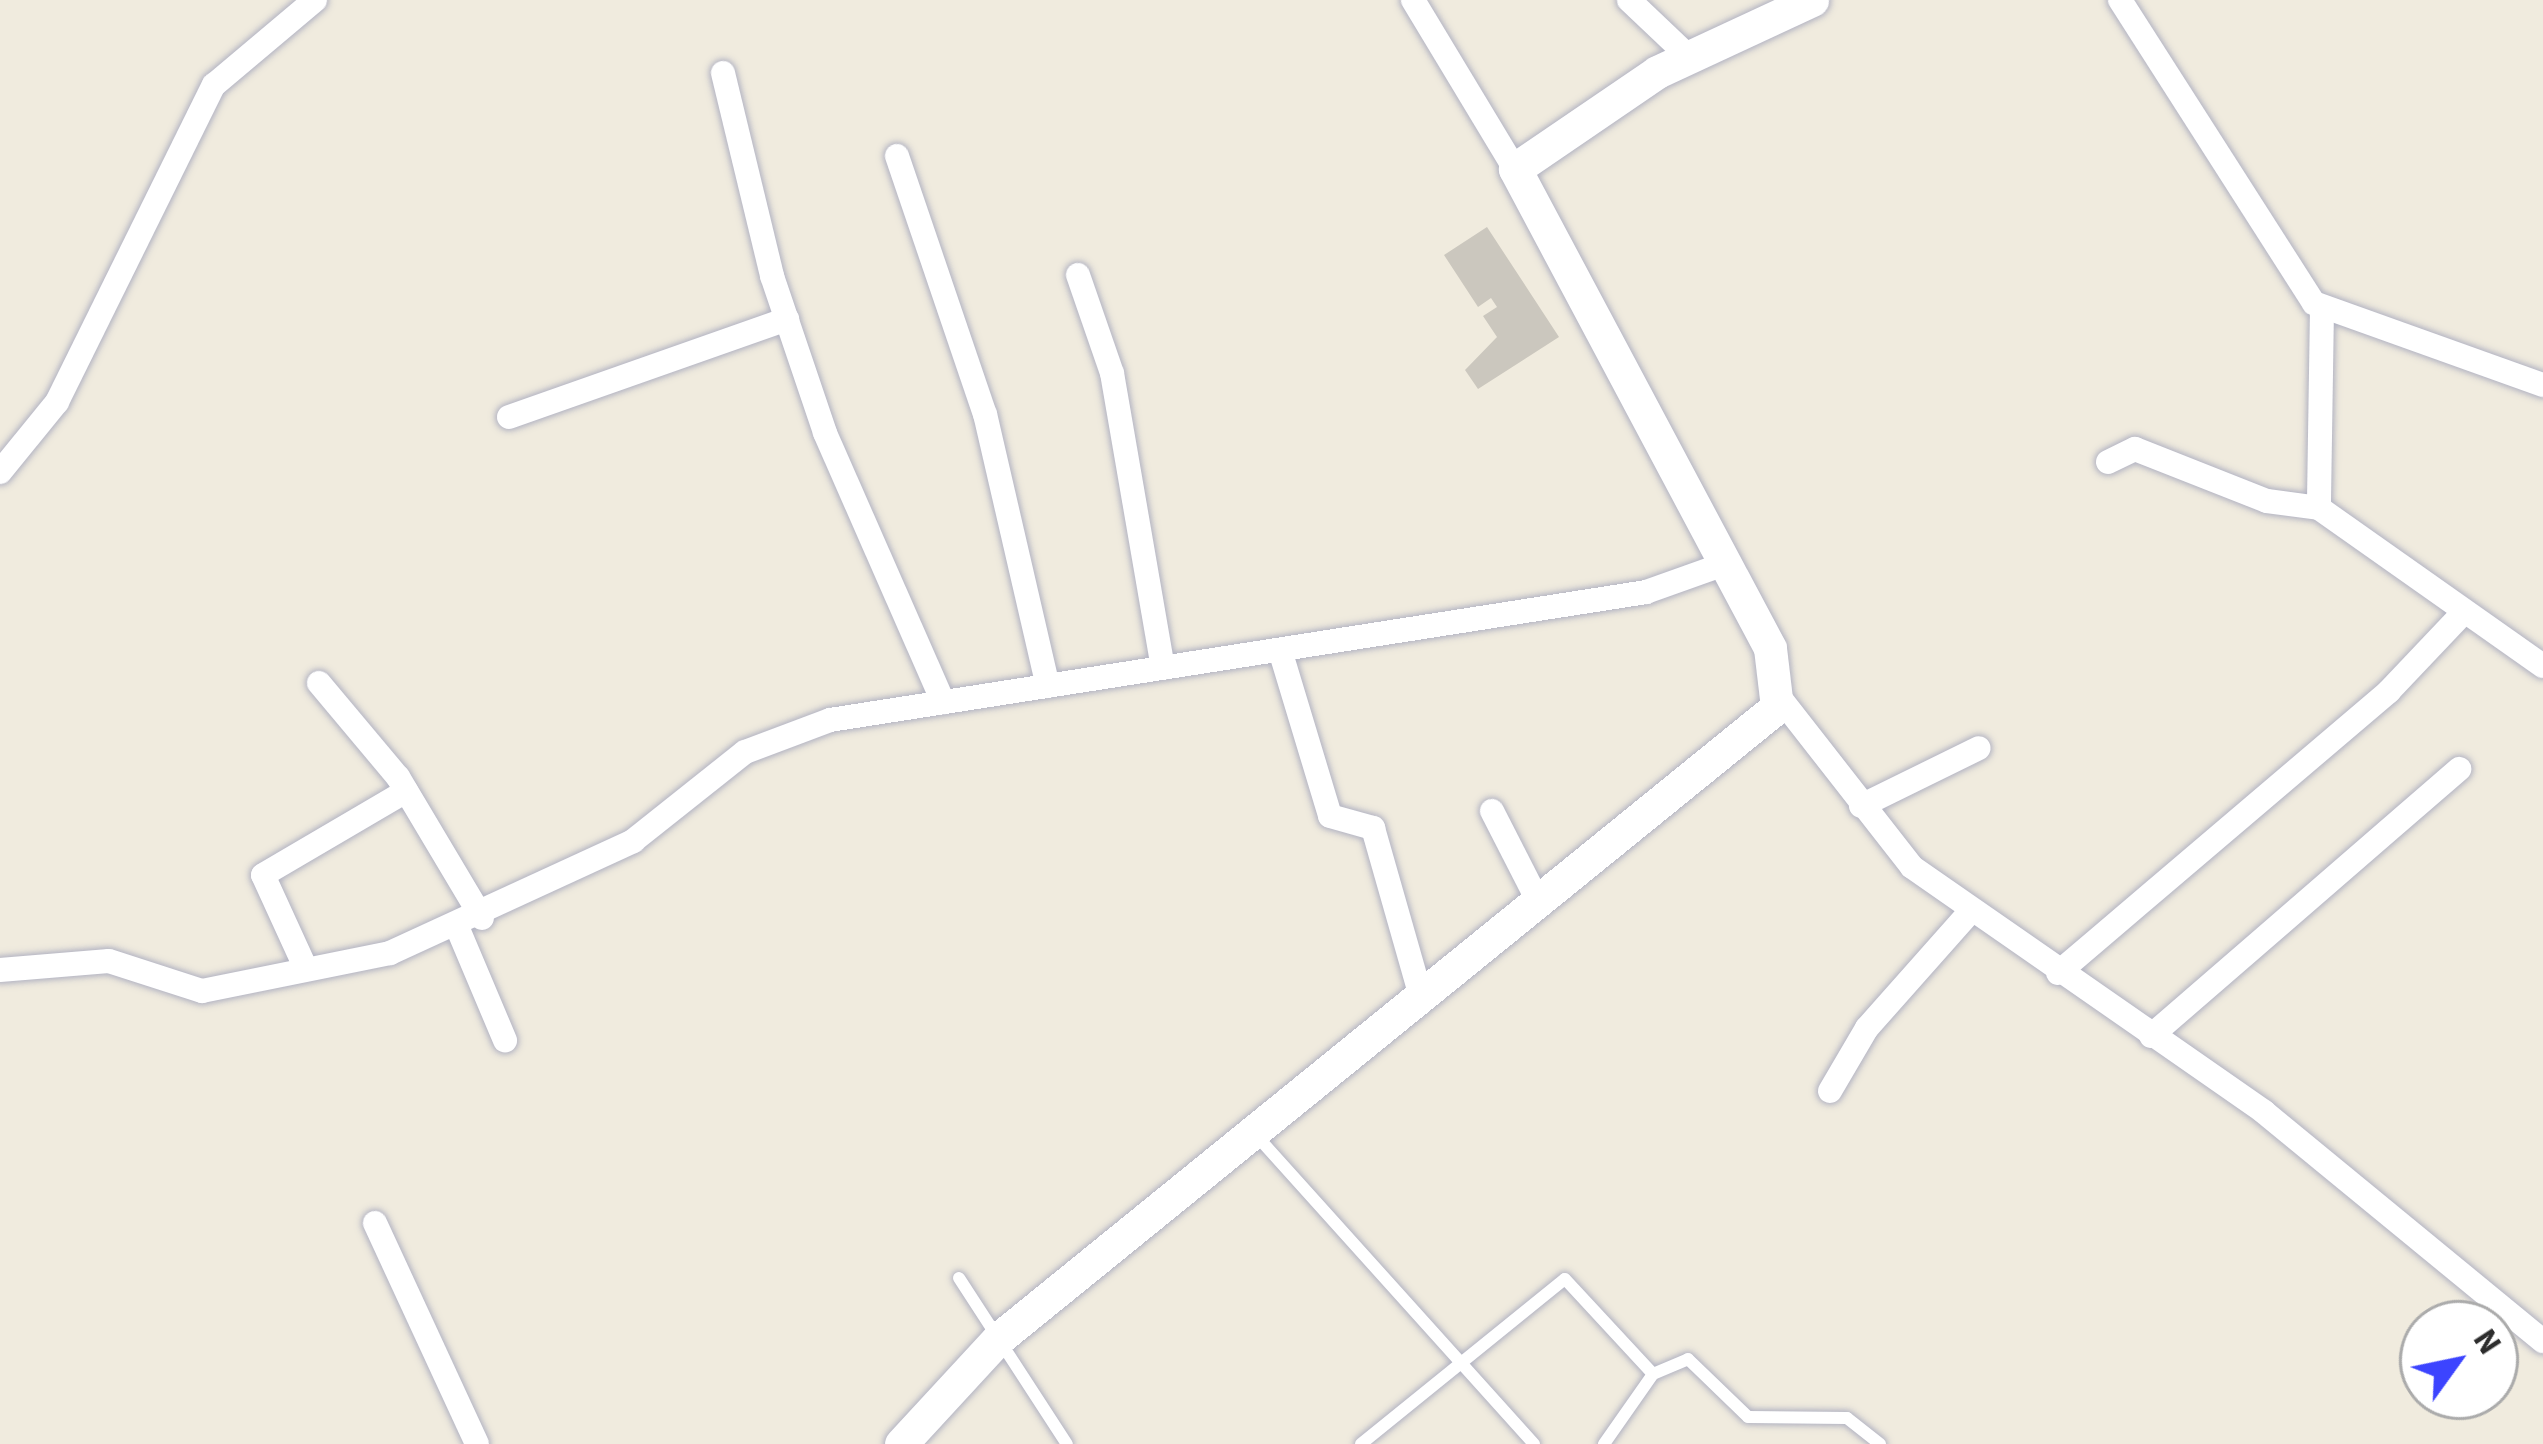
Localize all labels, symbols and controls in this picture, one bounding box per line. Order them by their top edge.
north arrow [2399,1300,2519,1420]
text: N [2461,1320,2513,1364]

